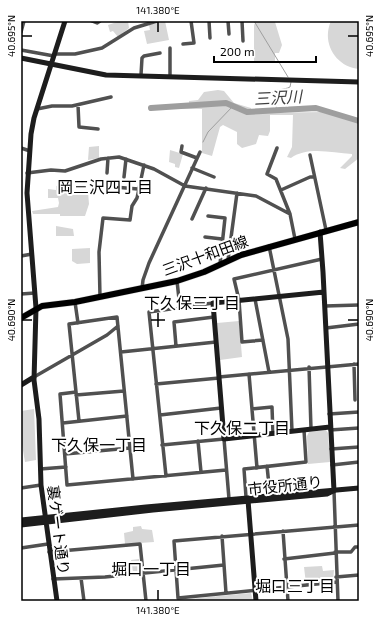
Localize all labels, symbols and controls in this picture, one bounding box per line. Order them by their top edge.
text: 141.380°E [136,4,180,16]
text: 40.695°N [5,15,17,57]
text: 40.695°N [363,15,375,57]
scale bar [214,38,316,64]
text: 200 m [220,44,254,58]
water label: 三沢川 [254,86,304,108]
district label: 岡三沢四丁目 [57,177,153,196]
street label: 三沢十和田線 [160,231,250,279]
district label: 下久保三丁目 [144,293,240,312]
text: 40.690°N [5,299,17,341]
text: 40.690°N [363,299,375,341]
district label: 下久保二丁目 [194,418,290,437]
district label: 下久保一丁目 [51,435,147,454]
street label: 市役所通り [247,472,323,498]
street label: 裏ゲート通り [45,484,73,576]
district label: 堀口一丁目 [111,559,191,578]
district label: 堀口三丁目 [255,576,335,595]
text: 141.380°E [136,604,180,616]

